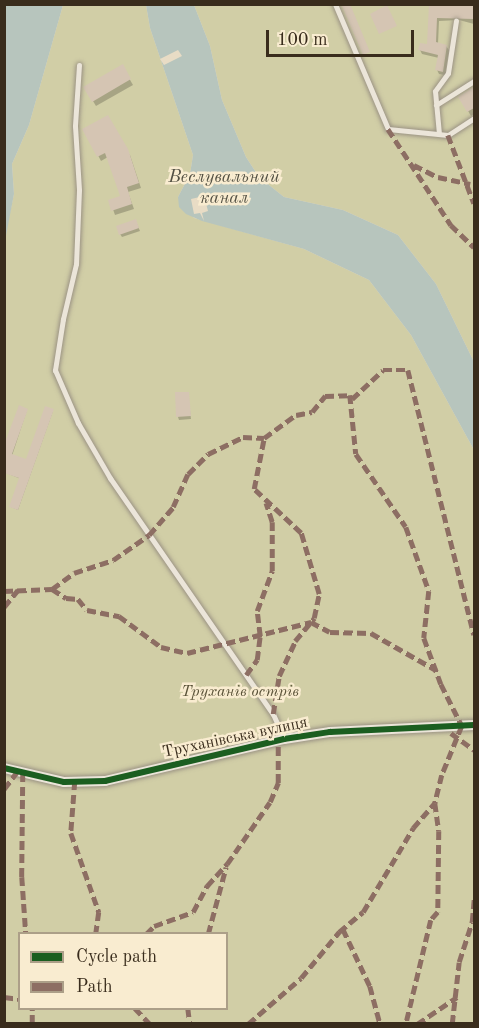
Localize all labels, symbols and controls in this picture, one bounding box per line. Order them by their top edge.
scale bar [269,18,418,56]
text: 100 m [277,31,328,49]
water label: Веслувальний канал [168,167,280,210]
park label: Труханів острів [181,682,299,702]
street label: Труханівська вулиця [161,713,309,763]
legend [18,932,228,1010]
text: Cycle path [76,948,157,966]
text: Path [76,978,112,996]

